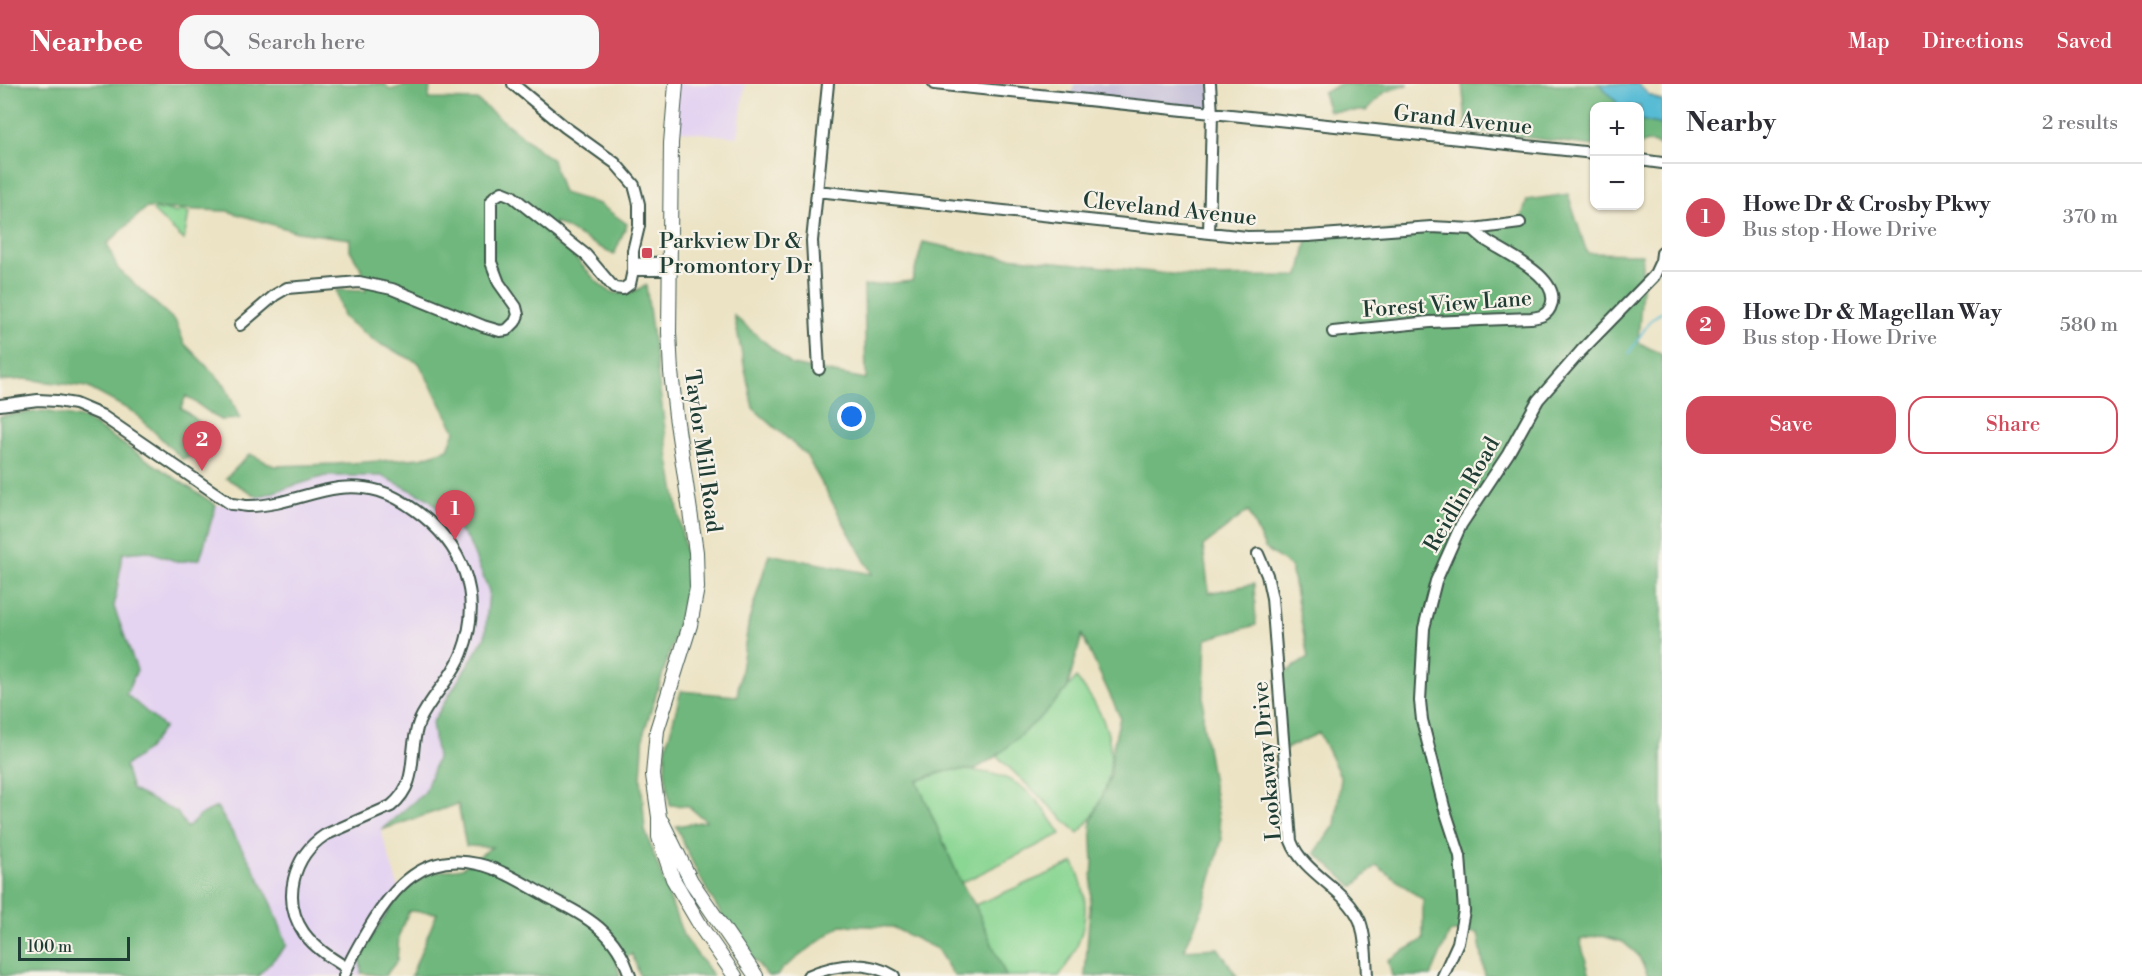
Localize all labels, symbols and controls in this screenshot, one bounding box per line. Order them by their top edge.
search box [179,15,599,69]
text: Nearbee [30,25,143,60]
icon: search [200,26,233,59]
text: Search here [248,29,365,56]
text: Map [1848,29,1890,55]
text: Directions [1923,29,2024,55]
text: Saved [2057,29,2112,55]
street label: Grand Avenue [1392,100,1534,141]
map controls [1590,102,1644,210]
button: + [1590,102,1644,156]
text: Nearby [1686,107,1776,139]
text: 2 results [2042,111,2118,136]
button: − [1590,156,1644,210]
street label: Cleveland Avenue [1082,187,1258,232]
text: Howe Dr & Crosby Pkwy [1743,191,1991,218]
text: 1 [1701,205,1710,230]
text: 370 m [2063,205,2118,230]
text: Bus stop · Howe Drive [1743,218,1937,243]
place label: Parkview Dr & Promontory Dr [659,228,812,280]
marker: Parkview Dr & Promontory Dr [640,246,654,260]
street label: Forest View Lane [1361,285,1533,324]
text: Howe Dr & Magellan Way [1743,299,2002,326]
text: 2 [1699,313,1712,338]
text: 580 m [2060,313,2118,338]
text: Bus stop · Howe Drive [1743,326,1937,351]
street label: Taylor Mill Road [678,368,727,535]
button: Save [1686,396,1896,454]
button: Share [1908,396,2118,454]
your location [837,402,866,431]
pin: 2 [182,422,222,471]
street label: Reidlin Road [1419,432,1506,557]
pin: 1 [436,490,474,540]
street label: Lookaway Drive [1247,680,1288,842]
scale bar [18,934,130,962]
text: 100 m [27,937,72,957]

